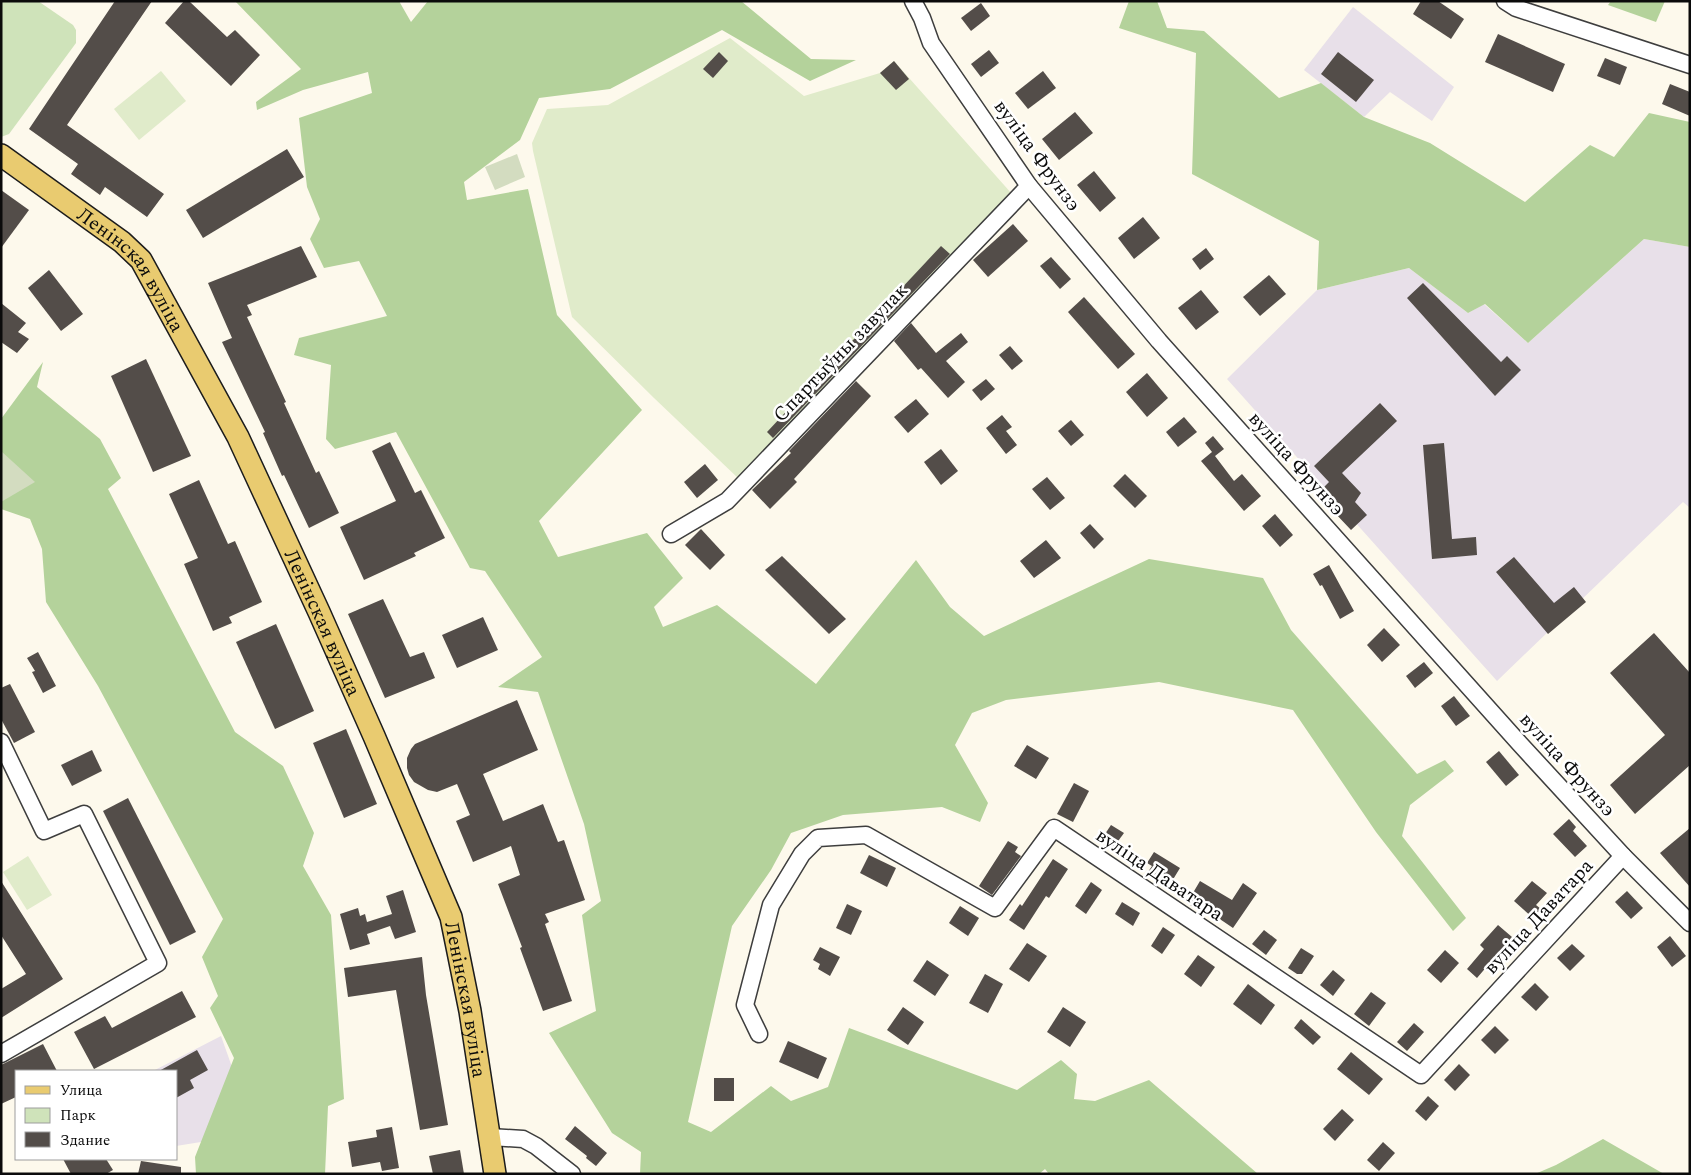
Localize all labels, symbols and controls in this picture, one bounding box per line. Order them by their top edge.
street label: вуліца Фрунзэ [986,93,1088,218]
street label: Ленінская вуліца [70,200,192,338]
street label: Спартыўны завулак [766,276,915,429]
street label: вуліца Фрунзэ [1241,405,1352,523]
street label: Ленінская вуліца [276,544,368,701]
street label: вуліца Фрунзэ [1512,706,1623,824]
street label: вуліца Даватара [1089,821,1230,929]
street label: вуліца Даватара [1477,852,1601,981]
street label: Ленінская вуліца [436,919,494,1080]
legend [15,1070,178,1160]
text: Улица [60,1079,103,1102]
text: Парк [60,1104,96,1127]
text: Здание [60,1129,110,1152]

